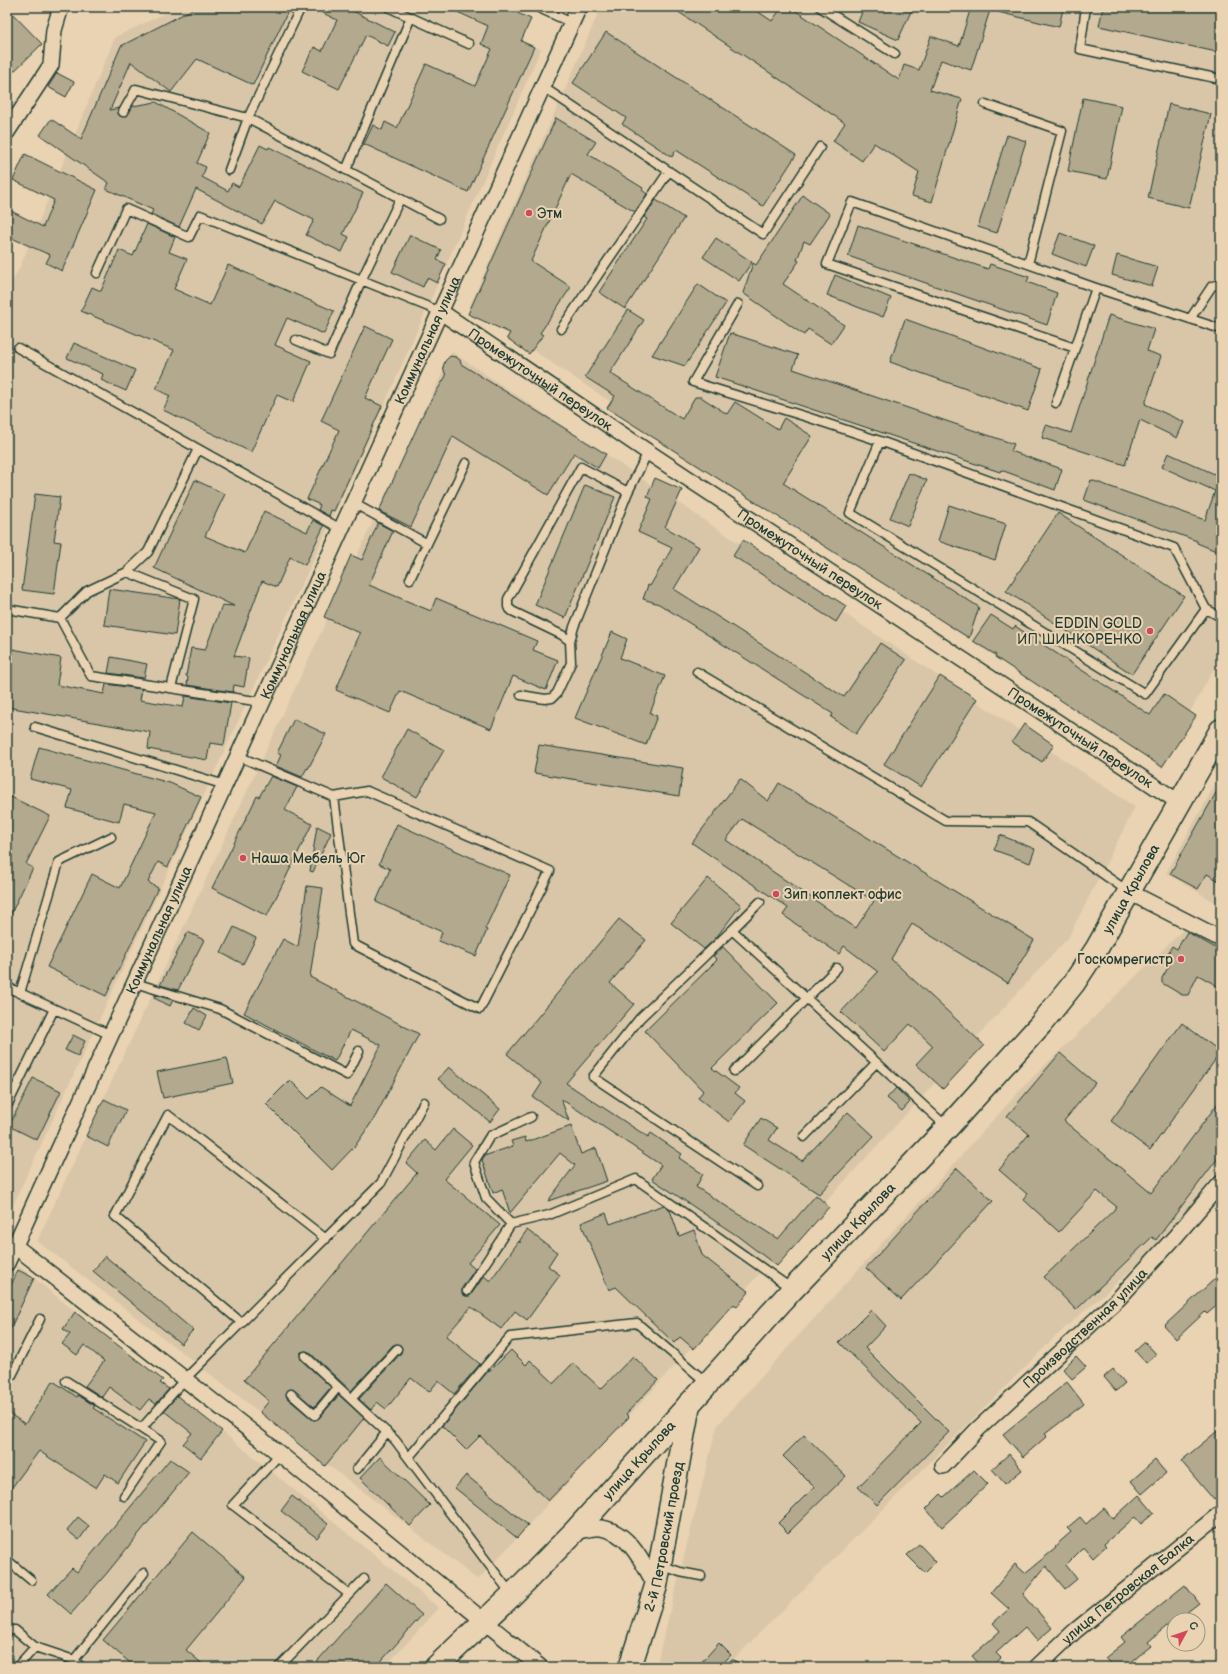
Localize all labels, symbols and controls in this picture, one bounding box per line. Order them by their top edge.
place label: Этм [537,205,562,222]
marker: Этм [524,208,534,218]
street label: Коммунальная улица [391,273,465,407]
street label: Промежуточный переулок [465,325,616,435]
street label: Промежуточный переулок [734,505,886,614]
street label: Коммунальная улица [257,568,330,702]
place label: EDDIN GOLD ИП ШИНКОРЕНКО [1017,615,1142,648]
marker: EDDIN GOLD ИП ШИНКОРЕНКО [1145,626,1155,636]
street label: Промежуточный переулок [1004,684,1156,792]
street label: улица Крылова [1099,840,1164,937]
place label: Наша Мебель Юг [251,850,366,867]
marker: Наша Мебель Юг [238,853,248,863]
street label: Коммунальная улица [123,863,196,997]
place label: Зип коплект офис [784,886,902,903]
marker: Зип коплект офис [771,889,781,899]
place label: Госкомрегистр [1077,951,1173,968]
marker: Госкомрегистр [1176,954,1186,964]
street label: улица Крылова [817,1179,900,1264]
street label: Производственная улица [1019,1264,1152,1392]
street label: улица Крылова [599,1417,680,1503]
street label: 2-й Петровский проезд [640,1460,687,1614]
street label: улица Петровская Балка [1059,1530,1198,1648]
north arrow [1166,1612,1206,1652]
text: С [1186,1619,1201,1633]

